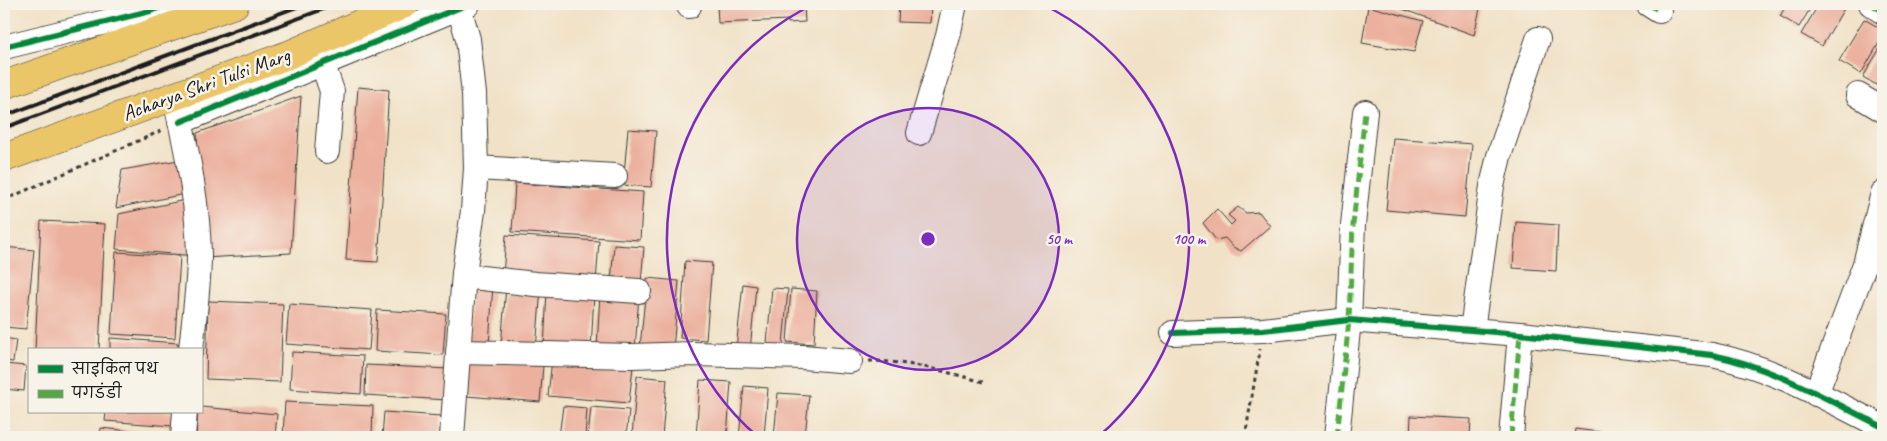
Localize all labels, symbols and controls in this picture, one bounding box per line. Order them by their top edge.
street label: Acharya Shri Tulsi Marg [119,41,295,126]
centre of rings [919,230,937,248]
text: 50 m [1046,230,1073,249]
text: 100 m [1173,230,1207,249]
legend [28,348,202,414]
text: साइकिल पथ [71,357,159,379]
text: पगडंडी [71,381,122,403]

